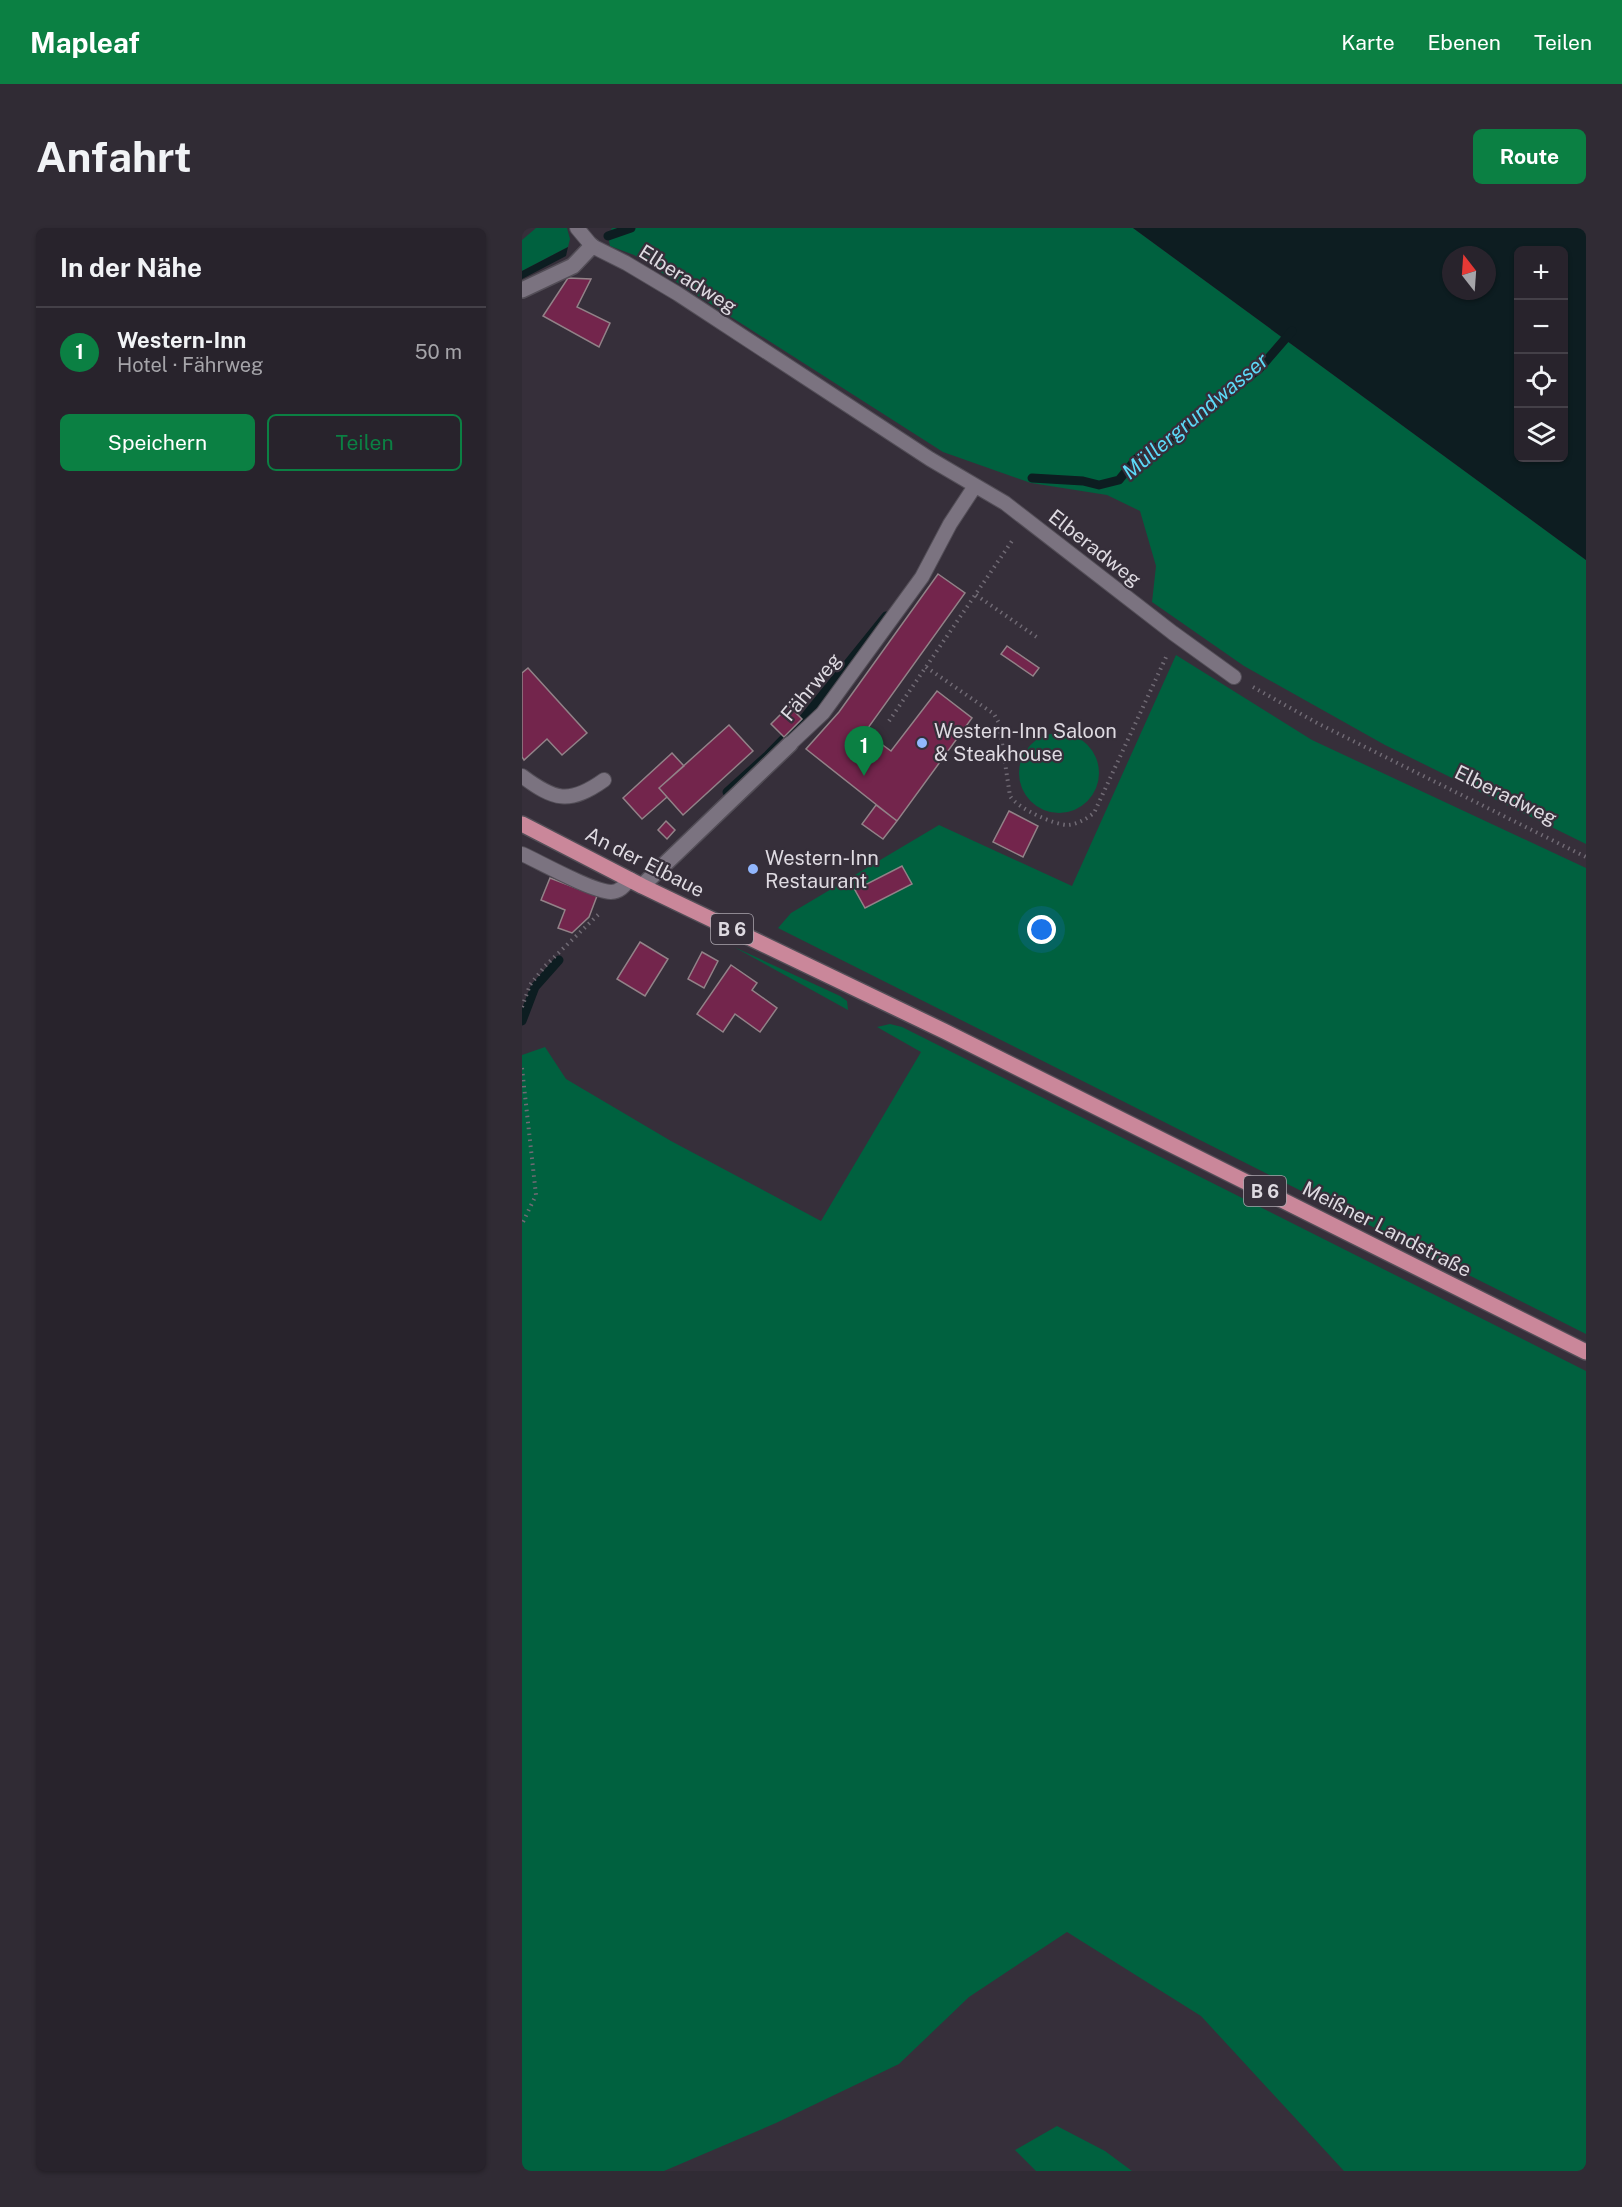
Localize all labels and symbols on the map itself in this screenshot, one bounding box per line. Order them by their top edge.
street label: Elberadweg [635,239,741,319]
north arrow [1442,246,1496,300]
water label: Müllergrundwasser [1117,347,1274,484]
street label: Elberadweg [1044,504,1146,592]
street label: Fährweg [776,648,846,726]
place label: Western-Inn Saloon & Steakhouse [934,719,1117,766]
pin: 1 [844,726,884,776]
marker: Western-Inn Saloon & Steakhouse [915,736,929,750]
street label: Elberadweg [1451,760,1561,830]
street label: An der Elbaue [582,822,708,902]
place label: Western-Inn Restaurant [765,846,879,893]
marker: Western-Inn Restaurant [746,862,760,876]
road number: B 6 [711,914,753,944]
your location [1027,915,1056,944]
road number: B 6 [1244,1176,1286,1206]
street label: Meißner Landstraße [1299,1176,1475,1282]

